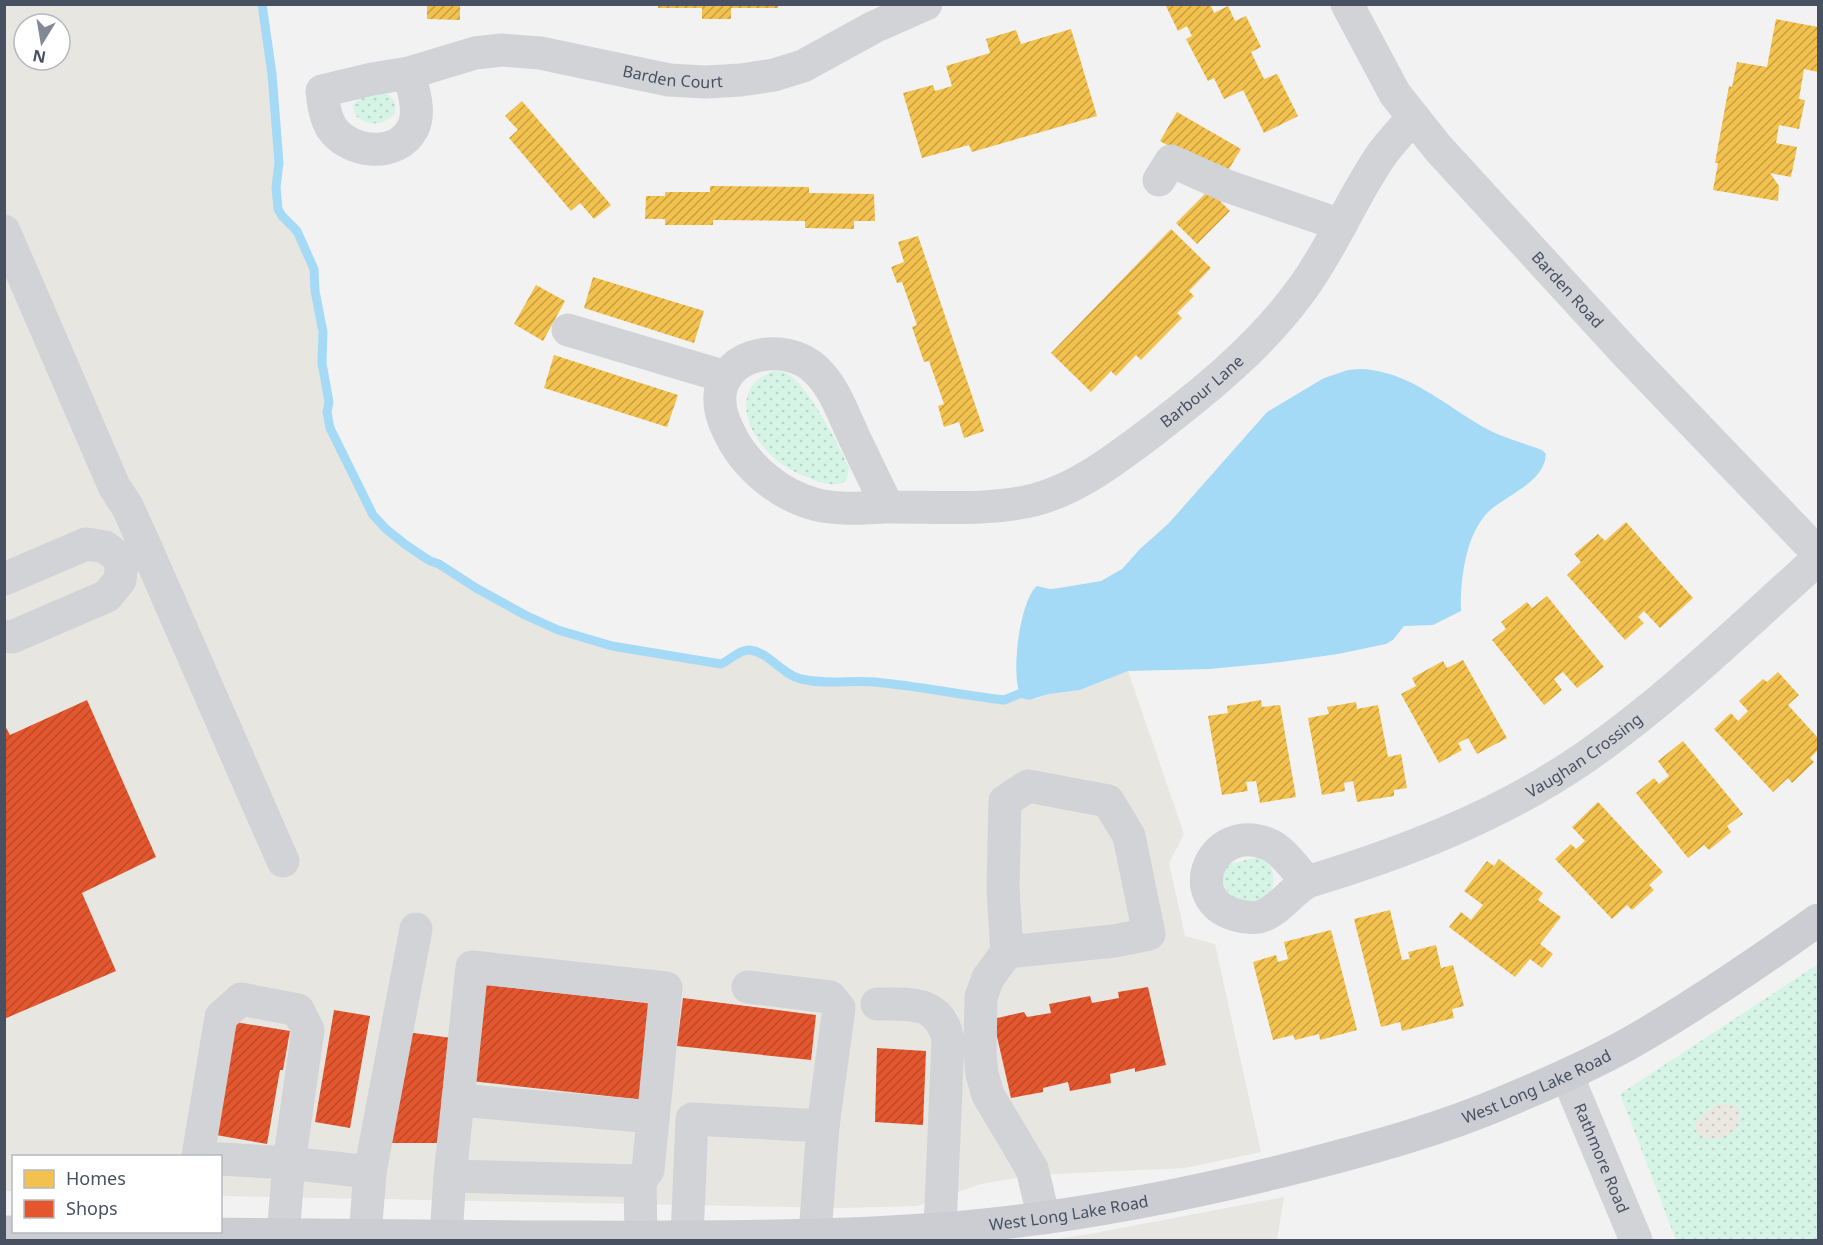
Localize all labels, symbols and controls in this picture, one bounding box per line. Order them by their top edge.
north arrow [12,12,72,72]
text: N [31,45,48,69]
street label: Barden Court [621,60,724,93]
street label: Barden Road [1527,246,1609,333]
street label: Barbour Lane [1155,350,1248,433]
street label: Vaughan Crossing [1522,708,1647,803]
street label: West Long Lake Road [1459,1044,1615,1129]
street label: Rathmore Road [1569,1100,1634,1216]
legend [12,1155,222,1233]
text: Homes [66,1166,126,1190]
street label: West Long Lake Road [988,1190,1150,1235]
text: Shops [66,1196,118,1220]

